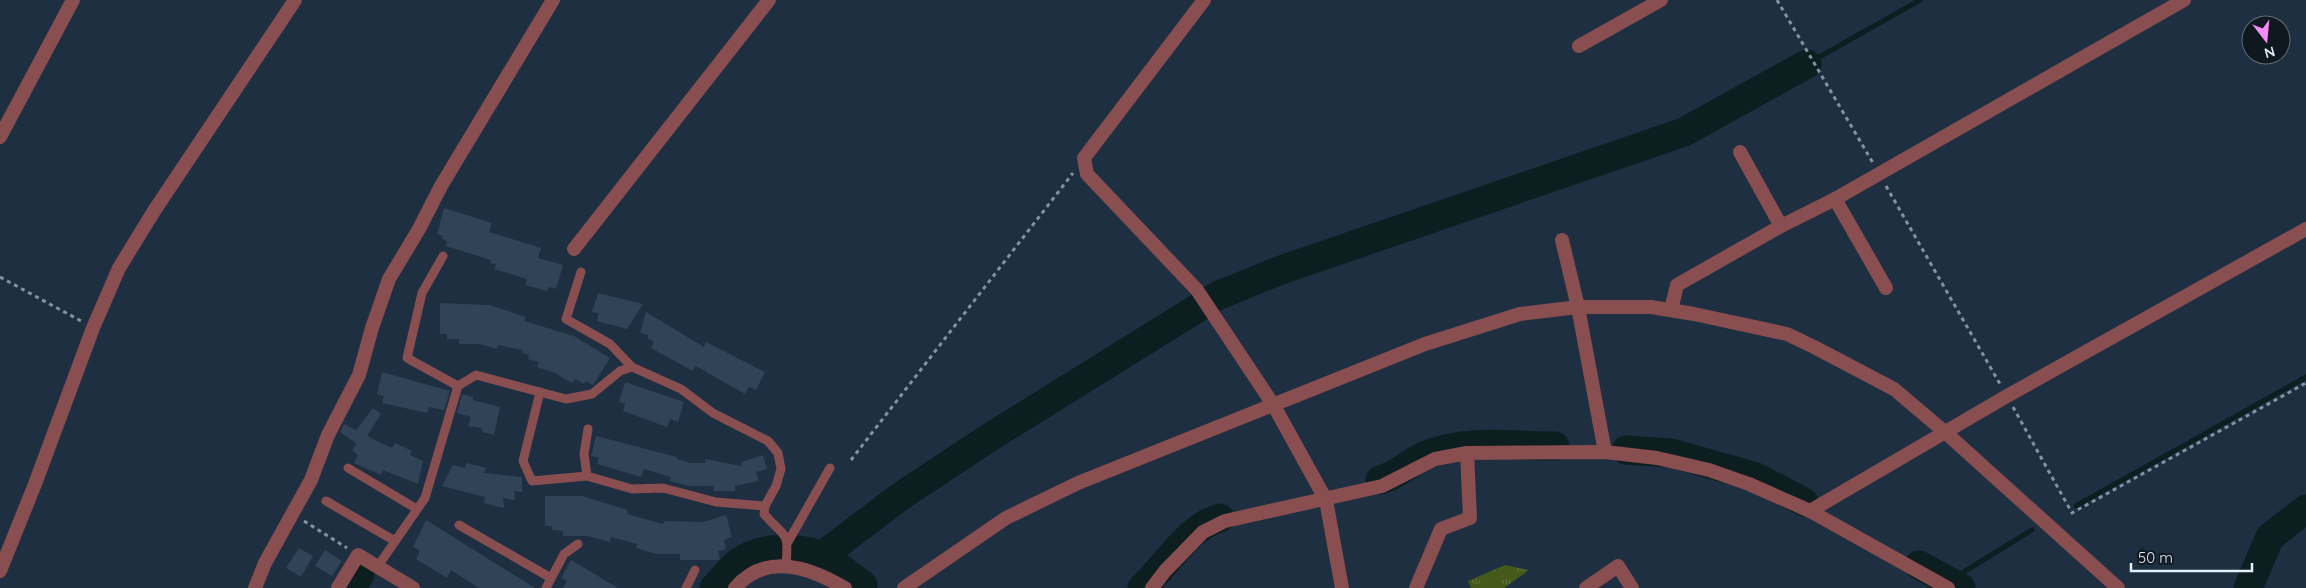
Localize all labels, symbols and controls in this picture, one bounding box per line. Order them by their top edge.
north arrow [2241,15,2291,65]
text: N [2262,42,2277,63]
scale bar [2131,540,2252,572]
text: 50 m [2138,548,2173,567]

